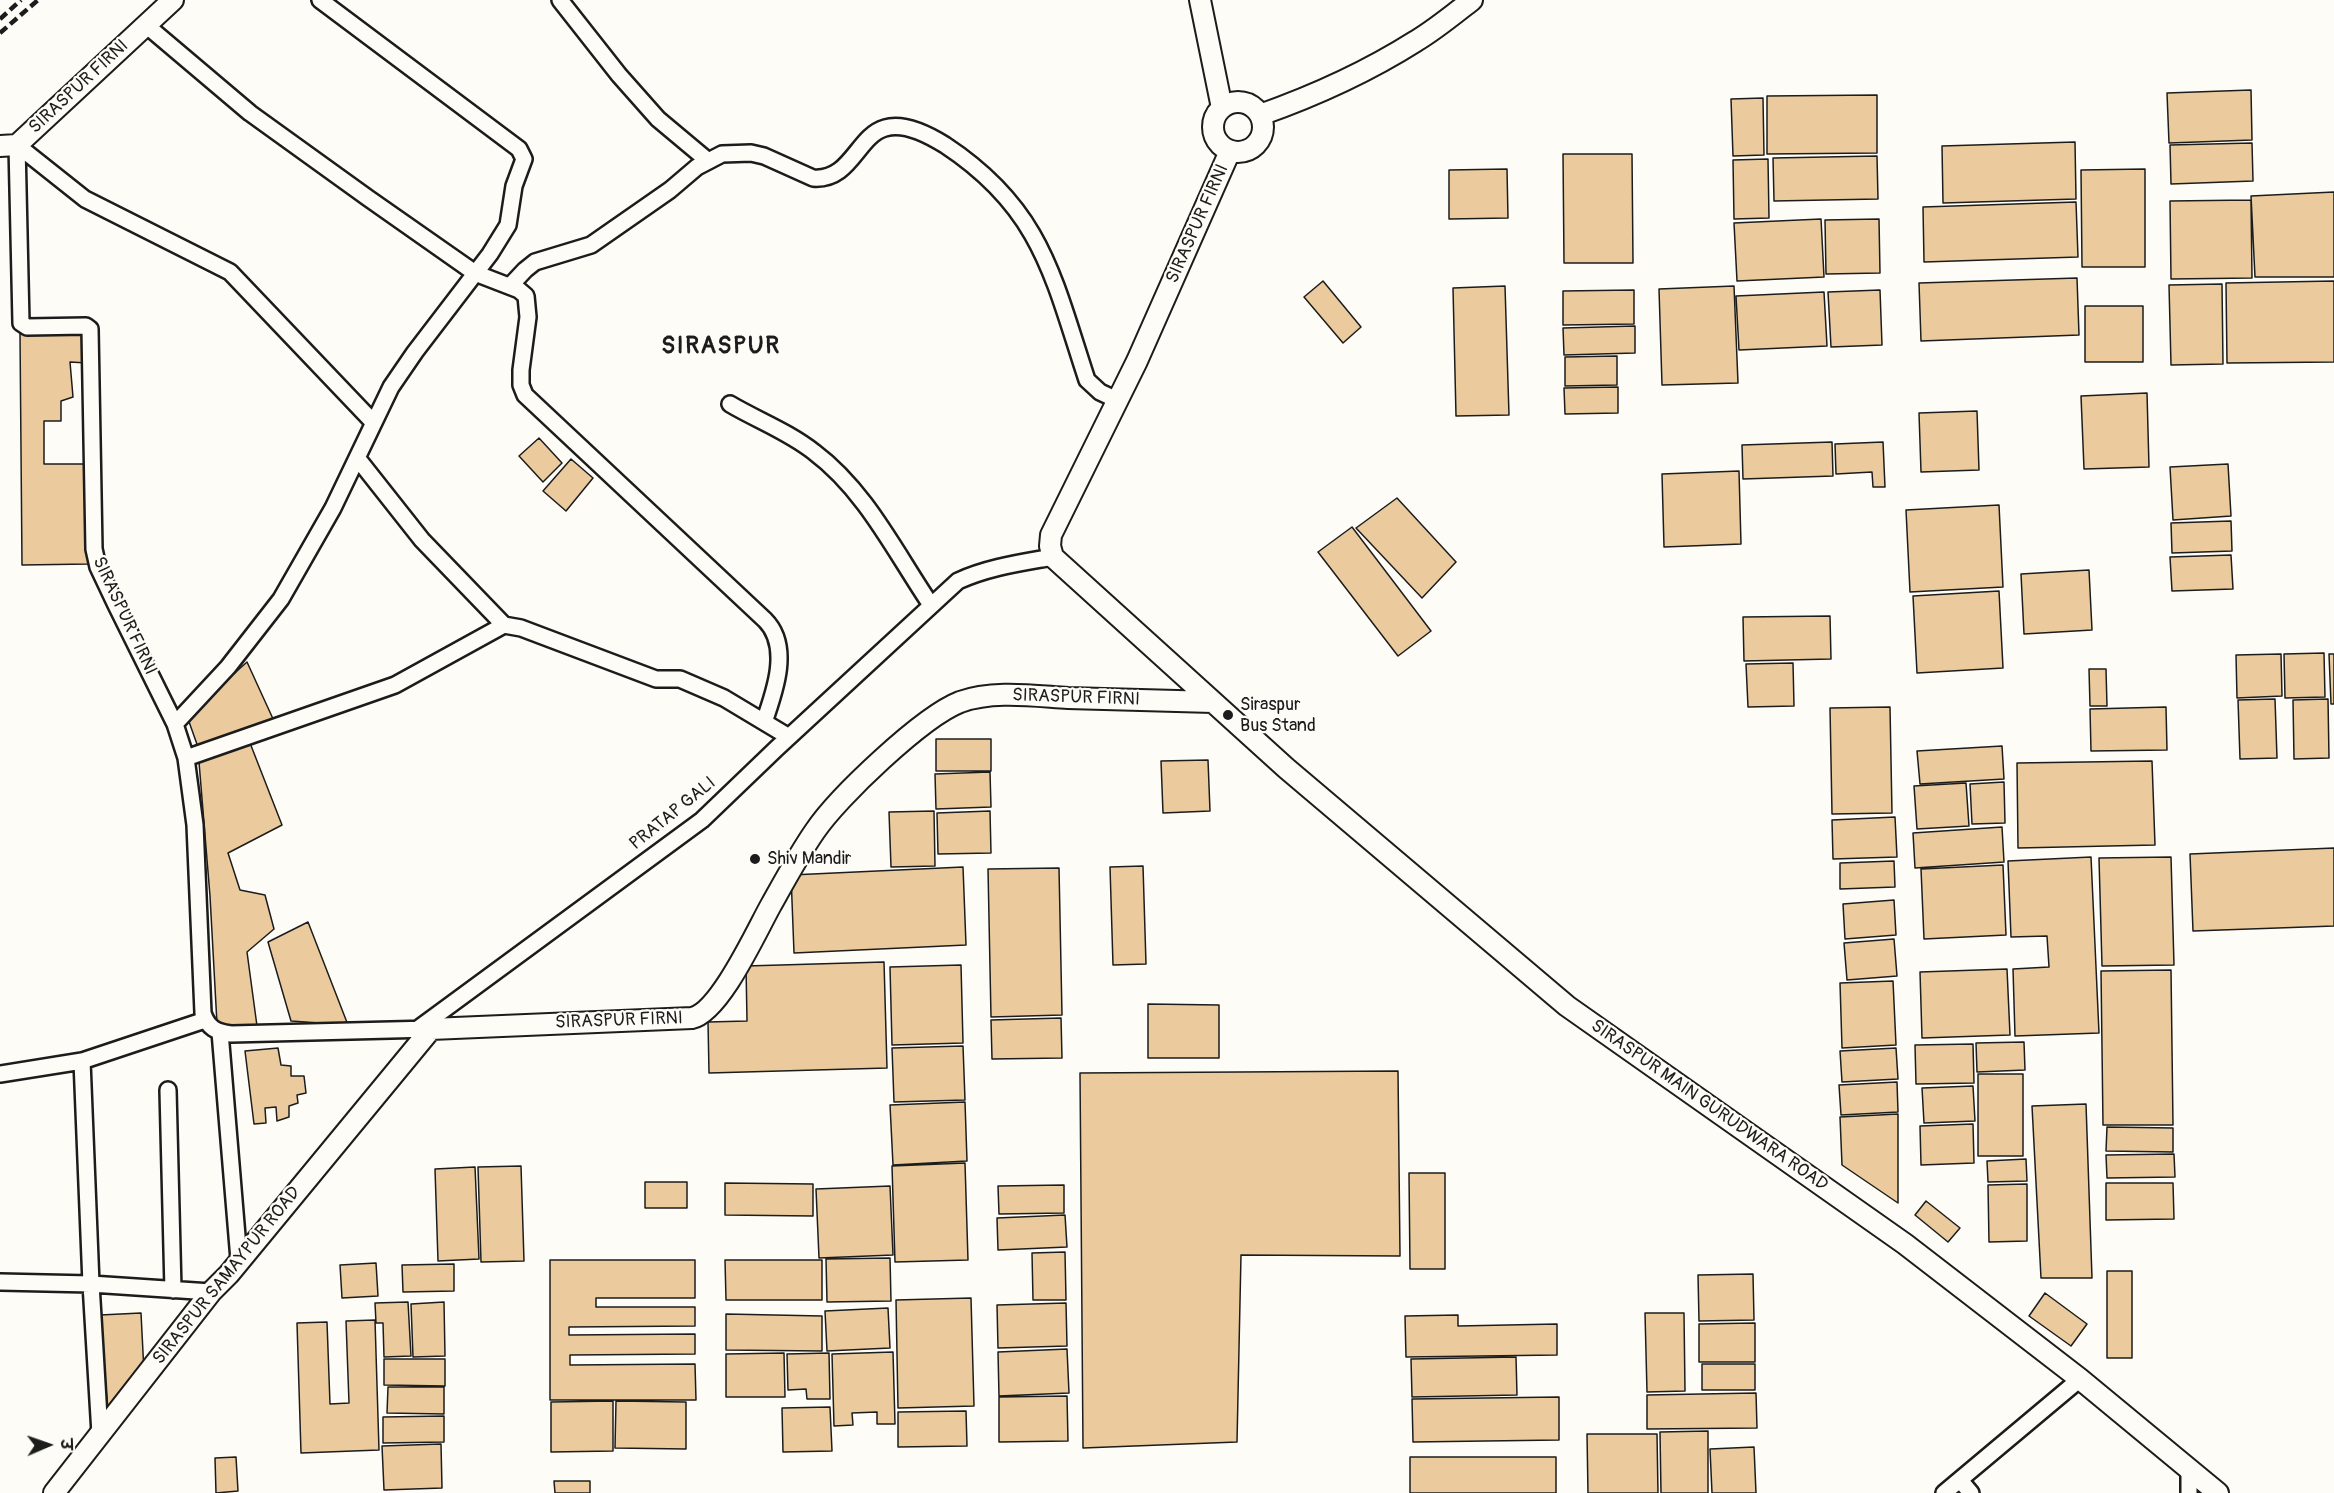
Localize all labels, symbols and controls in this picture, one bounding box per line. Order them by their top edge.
street label: SIRASPUR FIRNI [25,35,133,139]
street label: SIRASPUR FIRNI [1162,161,1234,287]
district label: SIRASPUR [661,333,781,361]
street label: SIRASPUR FIRNI [87,553,161,679]
street label: SIRASPUR FIRNI [1012,685,1140,711]
place label: Siraspur Bus Stand [1240,694,1316,736]
marker: Siraspur Bus Stand [1221,708,1235,722]
street label: PRATAP GALI [626,773,720,855]
place label: Shiv Mandir [767,848,851,870]
marker: Shiv Mandir [748,852,762,866]
street label: SIRASPUR FIRNI [555,1008,683,1034]
street label: SIRASPUR MAIN GURUDWARA ROAD [1586,1016,1832,1196]
street label: SIRASPUR SAMAYPUR ROAD [149,1183,305,1369]
north arrow [18,1415,78,1475]
text: उ [56,1439,76,1450]

